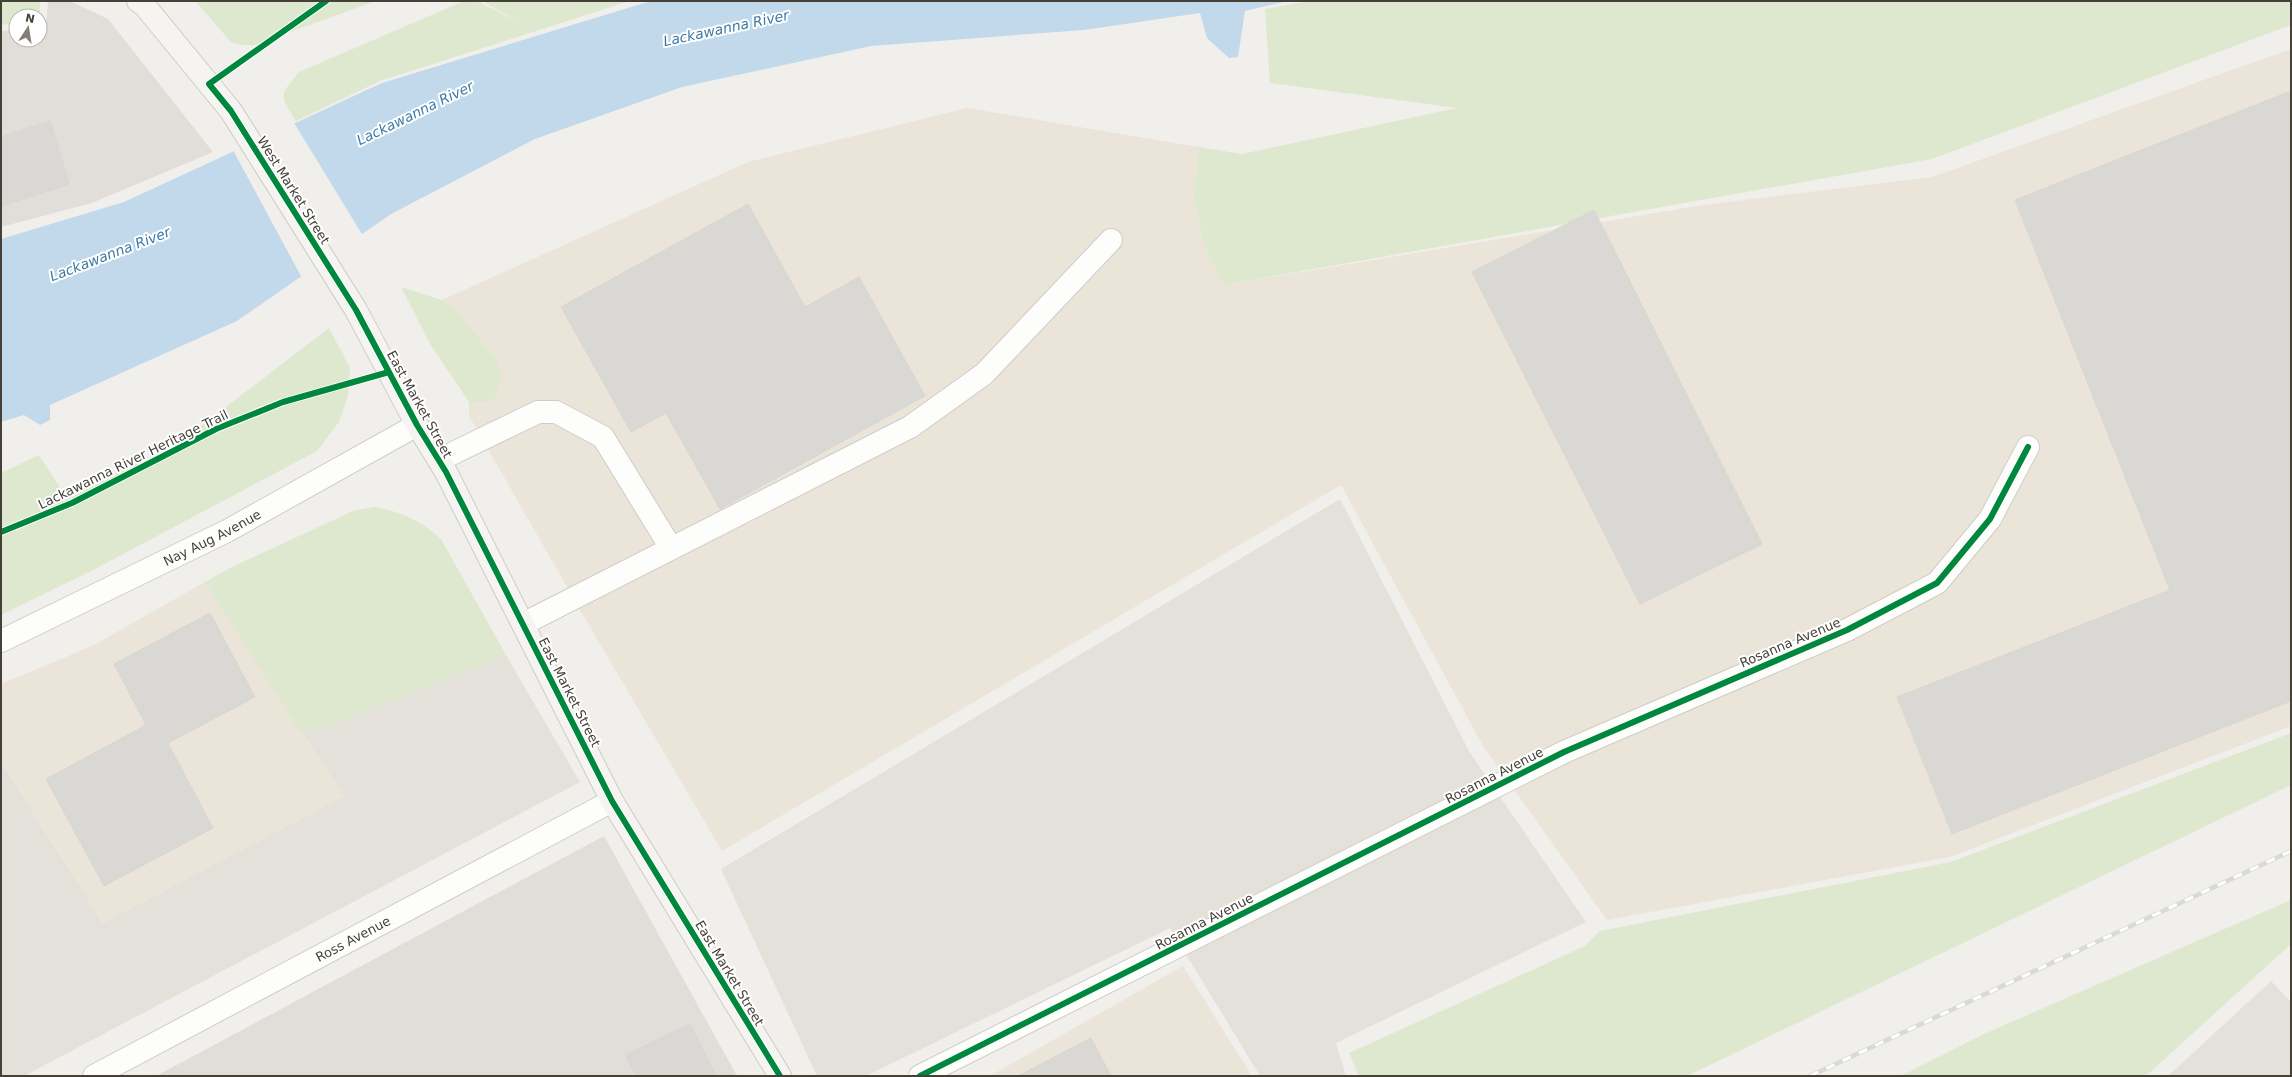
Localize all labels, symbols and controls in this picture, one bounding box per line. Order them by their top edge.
water label: Lackawanna River [662,7,791,49]
north arrow [8,8,48,48]
text: N [24,11,36,26]
water label: Lackawanna River [354,77,477,148]
street label: West Market Street [254,134,333,247]
water label: Lackawanna River [47,223,174,284]
street label: East Market Street [384,348,455,461]
street label: Lackawanna River Heritage Trail [36,407,231,512]
street label: Nay Aug Avenue [161,507,264,569]
street label: Rosanna Avenue [1738,614,1843,670]
street label: East Market Street [536,635,604,749]
street label: Rosanna Avenue [1443,744,1546,807]
street label: Rosanna Avenue [1153,890,1256,953]
street label: Ross Avenue [313,913,393,965]
street label: East Market Street [692,918,767,1029]

